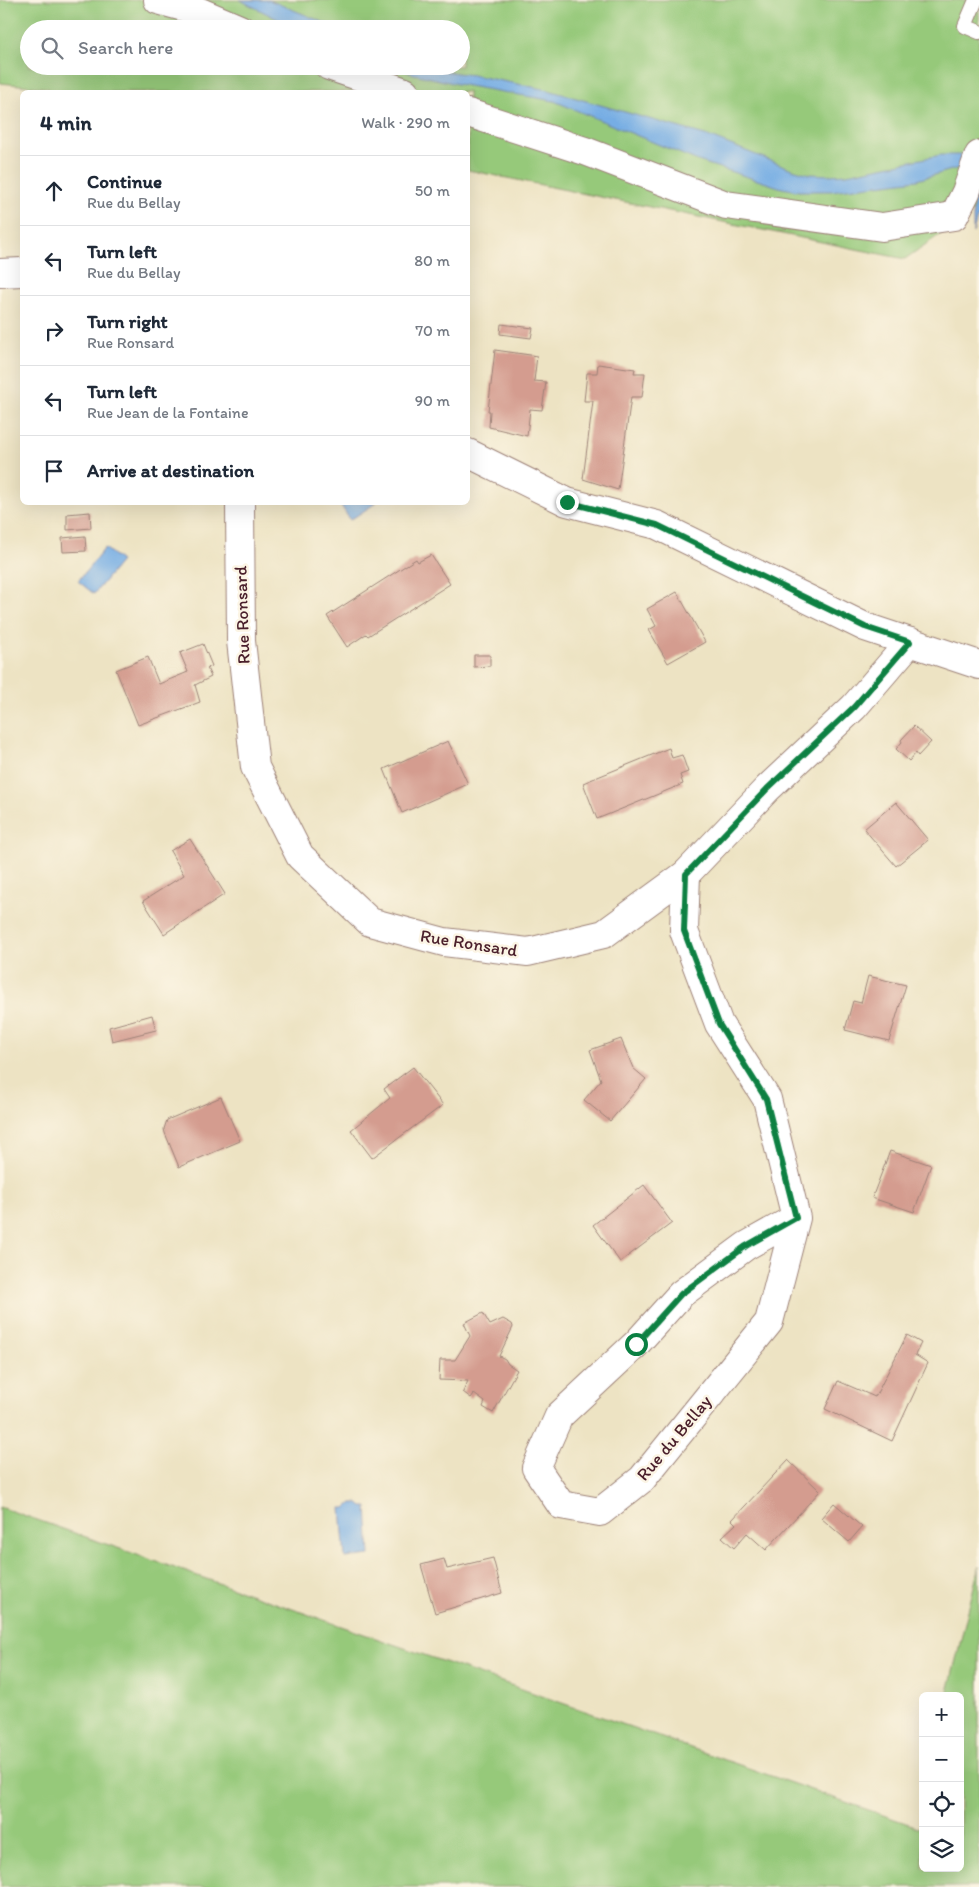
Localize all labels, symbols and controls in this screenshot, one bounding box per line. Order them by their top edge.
search box [20,20,470,75]
icon: search [38,34,66,62]
text: Search here [78,36,173,59]
text: 4 min [40,110,92,135]
text: Walk · 290 m [361,113,450,132]
text: Continue [87,170,162,193]
icon: ahead [40,177,68,205]
text: 50 m [415,181,450,200]
text: Rue du Bellay [87,193,180,212]
text: Turn left [87,240,157,263]
icon: left [40,247,68,275]
text: 80 m [414,251,450,270]
text: Rue du Bellay [87,263,180,282]
text: Turn right [87,310,168,333]
icon: right [40,317,68,345]
text: 70 m [415,321,450,340]
text: Rue Ronsard [87,333,174,352]
text: Turn left [87,380,157,403]
icon: left [40,387,68,415]
text: 90 m [415,391,450,410]
text: Rue Jean de la Fontaine [87,403,249,422]
icon: arrive [40,457,68,485]
text: Arrive at destination [87,459,254,482]
route end [556,491,579,514]
street label: Rue Ronsard [229,565,255,665]
street label: Rue Ronsard [419,924,519,962]
route start [625,1333,648,1356]
street label: Rue du Bellay [632,1390,717,1485]
map controls [919,1692,964,1872]
button: + [919,1692,964,1737]
button: − [919,1737,964,1782]
button: locate [919,1782,964,1827]
button: layers [919,1827,964,1872]

